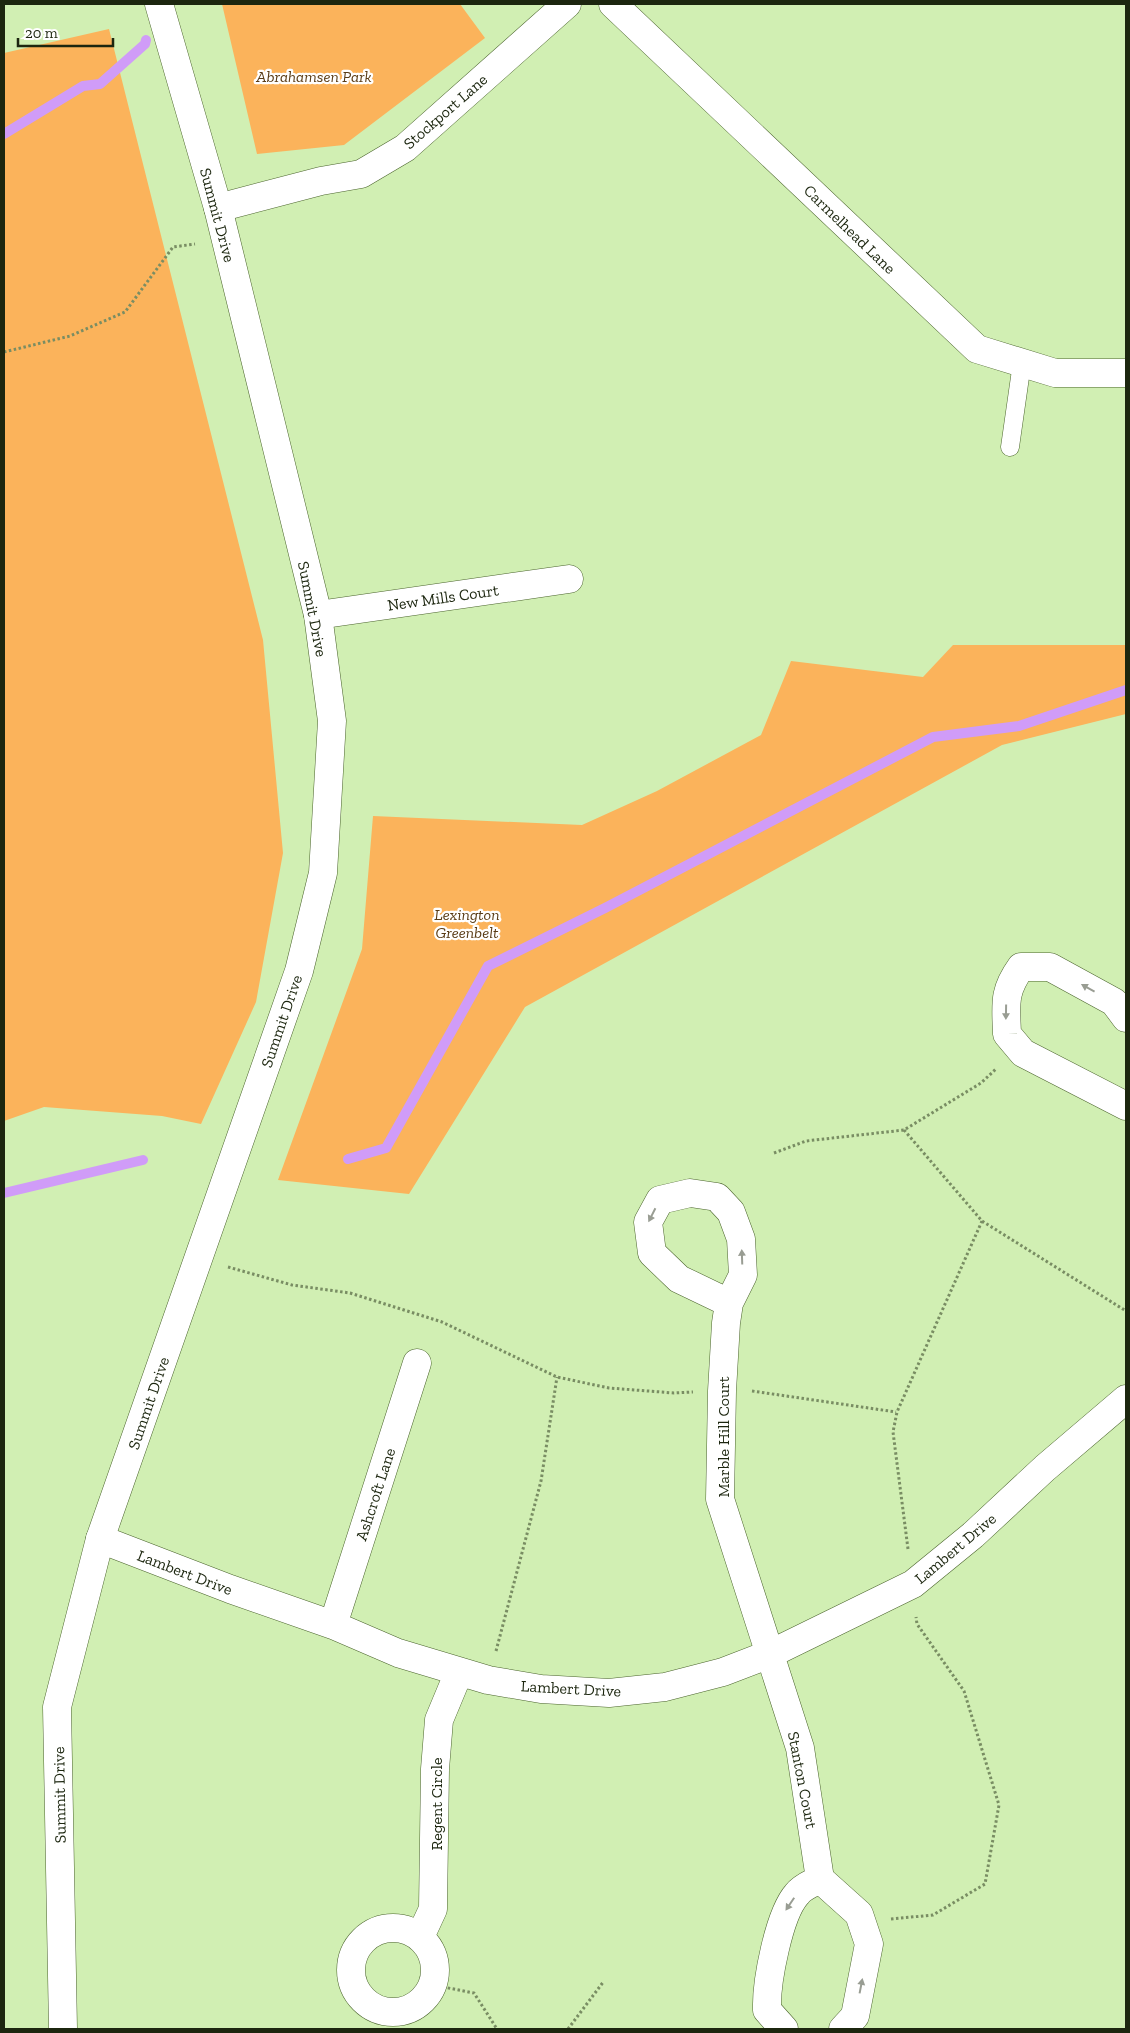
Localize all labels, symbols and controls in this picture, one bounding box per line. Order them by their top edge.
scale bar [18,15,112,47]
text: 20 m [25,24,58,42]
park label: Abrahamsen Park [255,67,372,86]
street label: Stockport Lane [400,70,491,153]
street label: Summit Drive [196,166,239,264]
street label: Carmelhead Lane [800,181,899,278]
street label: Summit Drive [294,560,331,658]
street label: New Mills Court [386,580,500,615]
park label: Lexington Greenbelt [434,905,500,942]
street label: Summit Drive [257,972,306,1070]
one-way arrow [1082,984,1095,993]
one-way arrow [1002,1004,1010,1020]
one-way arrow [648,1208,656,1223]
one-way arrow [738,1249,746,1265]
street label: Summit Drive [124,1354,173,1452]
street label: Marble Hill Court [714,1376,733,1498]
street label: Ashcroft Lane [352,1445,399,1543]
street label: Lambert Drive [911,1509,1000,1588]
street label: Lambert Drive [135,1546,235,1599]
street label: Lambert Drive [520,1676,622,1701]
street label: Stanton Court [784,1730,821,1830]
street label: Summit Drive [49,1746,70,1844]
street label: Regent Circle [427,1758,446,1850]
one-way arrow [785,1897,795,1910]
one-way arrow [857,1978,865,1994]

